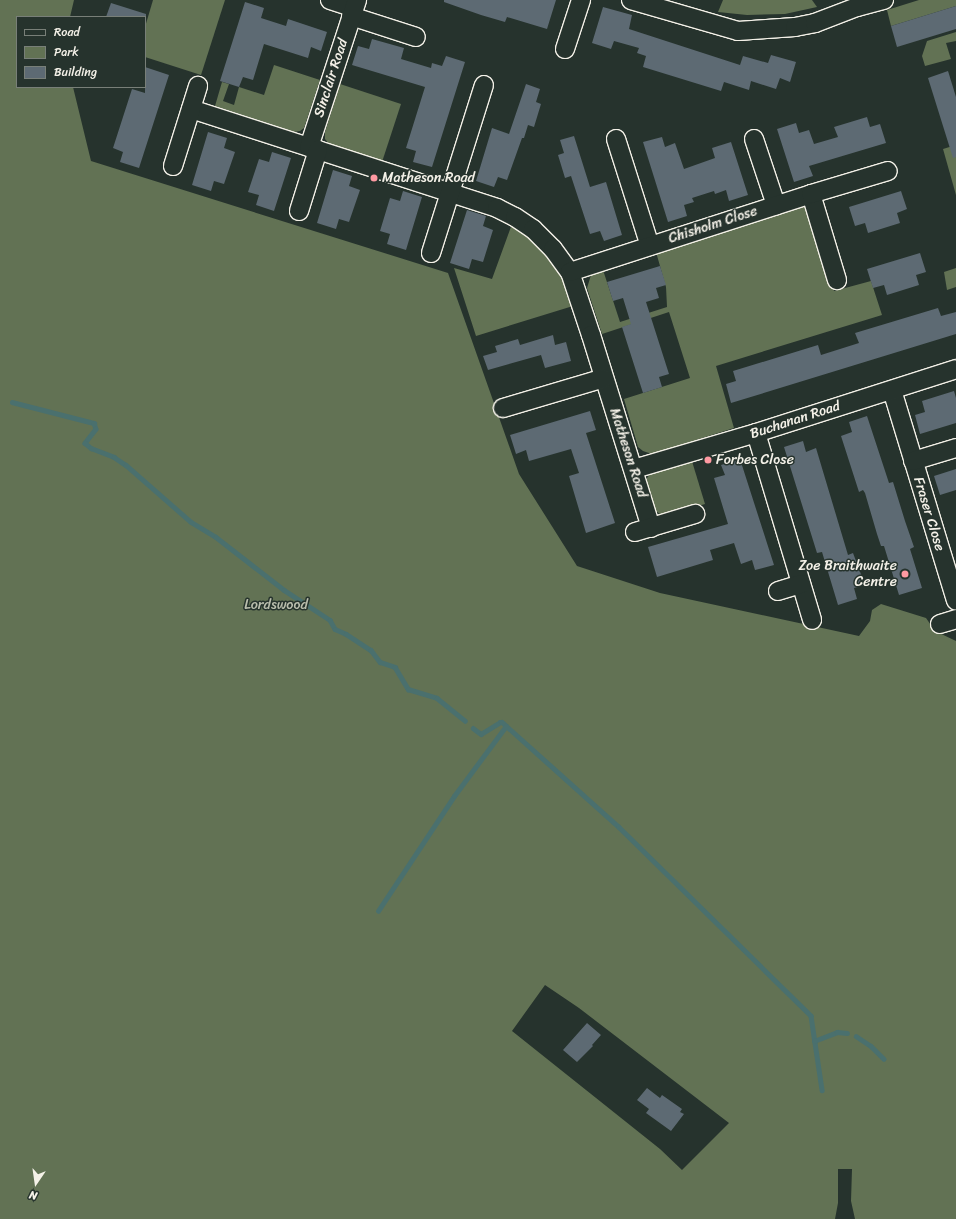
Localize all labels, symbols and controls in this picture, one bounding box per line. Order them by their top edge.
legend [16,16,146,88]
text: Road [54,21,80,43]
street label: Sinclair Road [310,37,352,119]
text: Park [54,41,79,63]
text: Building [54,61,97,83]
place label: Matheson Road [382,170,475,186]
marker: Matheson Road [369,173,379,183]
street label: Chisholm Close [666,203,760,247]
street label: Buchanan Road [748,398,842,442]
street label: Matheson Road [606,406,650,500]
place label: Forbes Close [716,452,794,468]
marker: Forbes Close [703,455,713,465]
street label: Fraser Close [910,475,948,553]
place label: Zoe Braithwaite Centre [799,558,897,590]
marker: Zoe Braithwaite Centre [900,569,910,579]
park label: Lordswood [244,597,308,613]
north arrow [16,1163,56,1203]
text: N [27,1185,39,1205]

